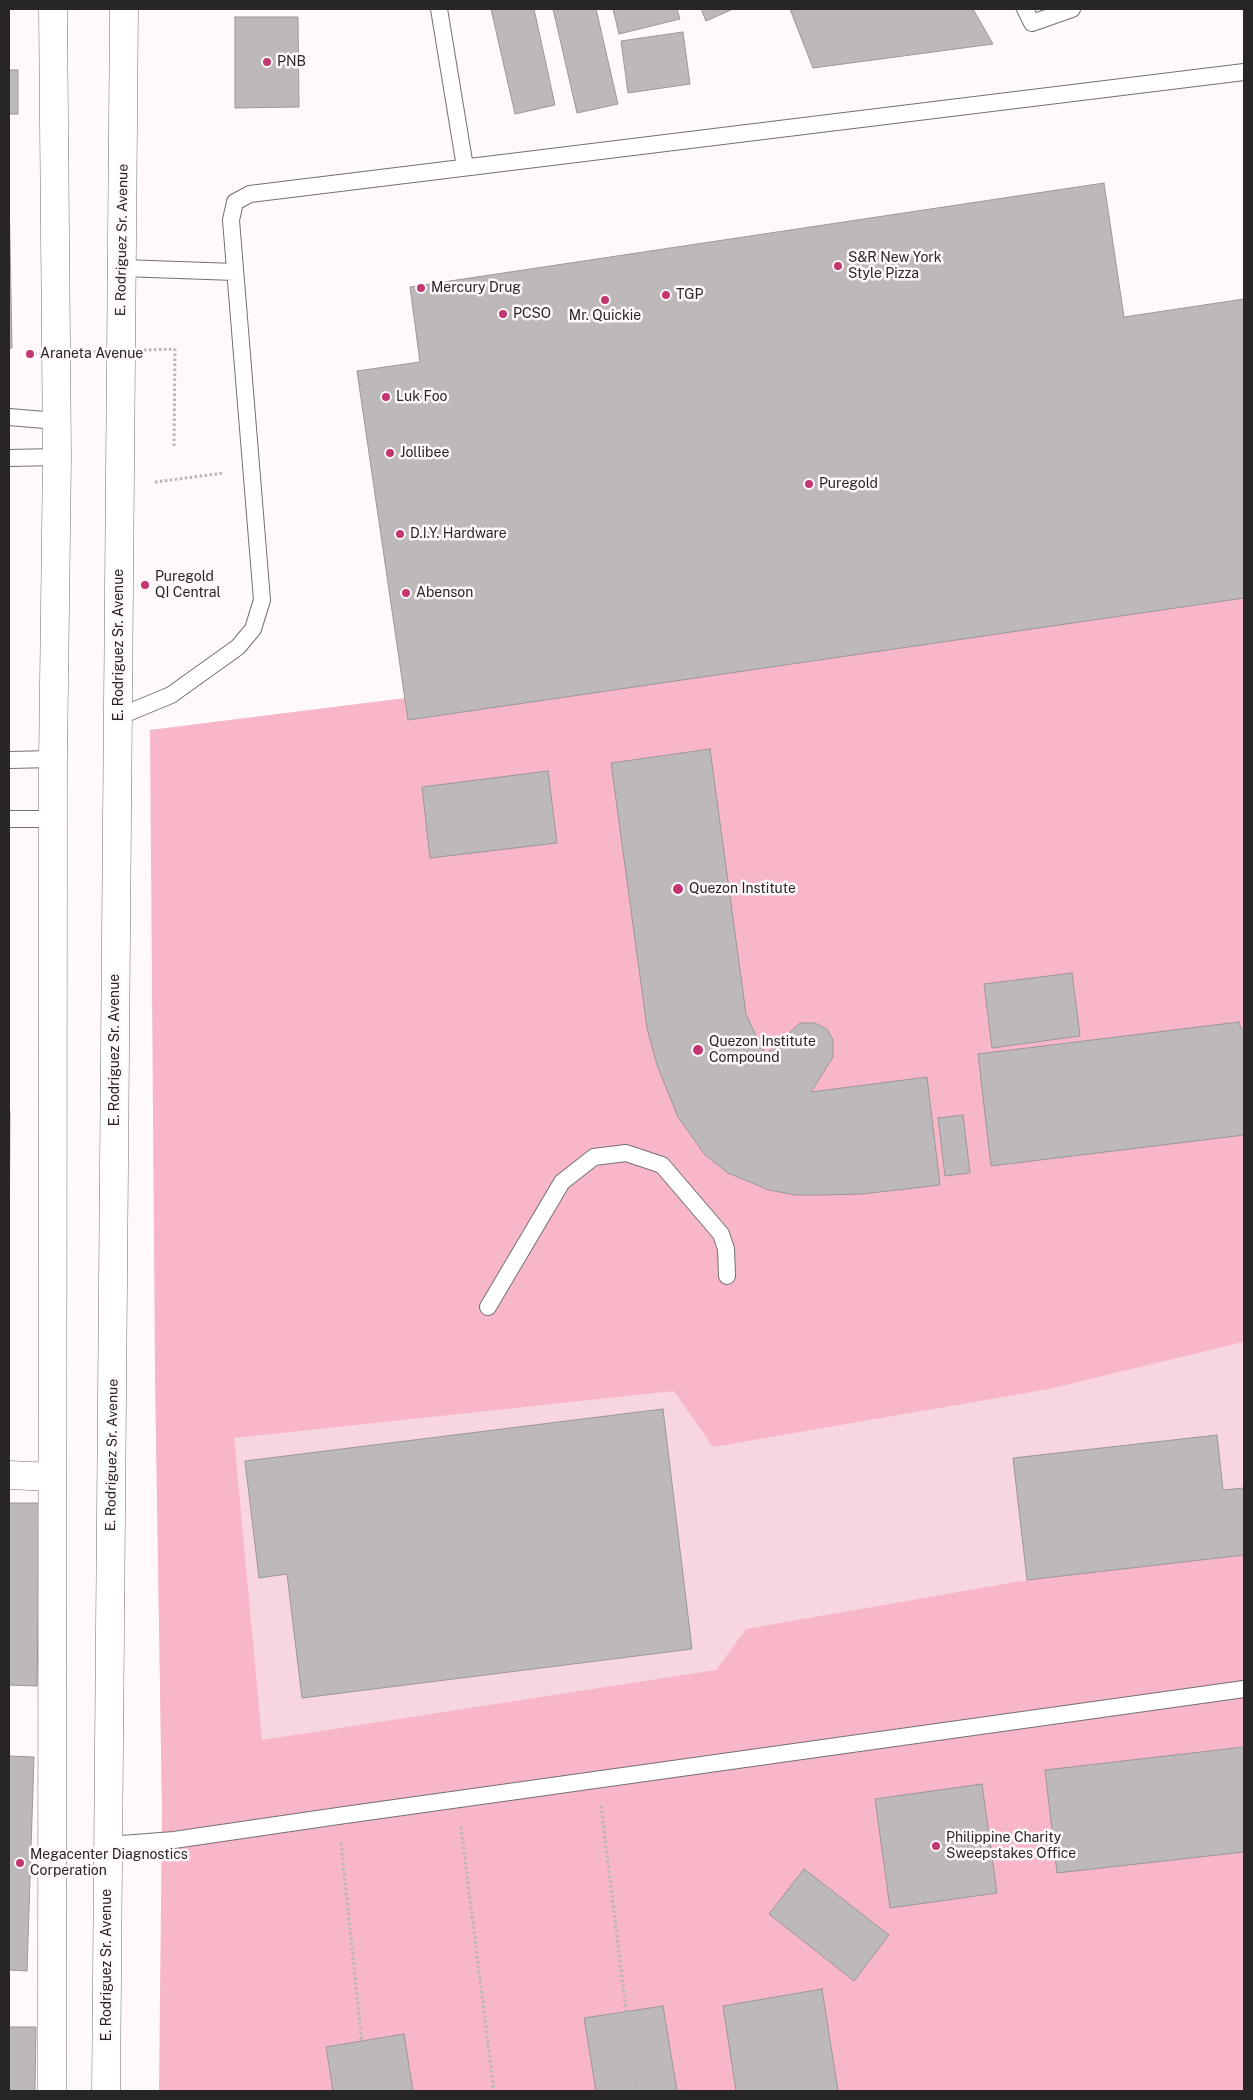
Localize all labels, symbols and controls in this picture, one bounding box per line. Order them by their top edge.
place label: PNB [277,54,306,70]
marker: PNB [261,56,273,68]
street label: E. Rodriguez Sr. Avenue [112,164,132,316]
place label: S&R New York Style Pizza [848,250,942,282]
marker: S&R New York Style Pizza [832,260,844,272]
place label: Mercury Drug [431,280,521,296]
marker: Mercury Drug [415,282,427,294]
place label: TGP [676,287,703,303]
marker: TGP [660,289,672,301]
marker: Mr. Quickie [599,294,611,306]
place label: PCSO [513,306,551,322]
marker: PCSO [497,308,509,320]
place label: Mr. Quickie [569,308,641,324]
place label: Araneta Avenue [40,346,143,362]
marker: Araneta Avenue [24,348,36,360]
place label: Luk Foo [396,389,448,405]
marker: Luk Foo [380,391,392,403]
place label: Jollibee [400,445,449,461]
marker: Jollibee [384,447,396,459]
place label: Puregold [819,476,878,492]
marker: Puregold [803,478,815,490]
place label: D.I.Y. Hardware [410,526,507,542]
marker: D.I.Y. Hardware [394,528,406,540]
street label: E. Rodriguez Sr. Avenue [111,569,127,721]
place label: Puregold QI Central [155,569,221,602]
marker: Puregold QI Central [139,579,151,591]
place label: Abenson [416,585,473,601]
marker: Abenson [400,587,412,599]
place label: Quezon Institute [689,881,796,897]
marker: Quezon Institute [671,882,685,896]
street label: E. Rodriguez Sr. Avenue [107,974,123,1126]
place label: Quezon Institute Compound [709,1034,816,1066]
marker: Quezon Institute Compound [691,1043,705,1057]
street label: E. Rodriguez Sr. Avenue [102,1379,122,1531]
place label: Philippine Charity Sweepstakes Office [946,1830,1076,1862]
marker: Philippine Charity Sweepstakes Office [930,1840,942,1852]
place label: Megacenter Diagnostics Corperation [30,1847,188,1880]
marker: Megacenter Diagnostics Corperation [14,1857,26,1869]
street label: E. Rodriguez Sr. Avenue [99,1889,115,2041]

